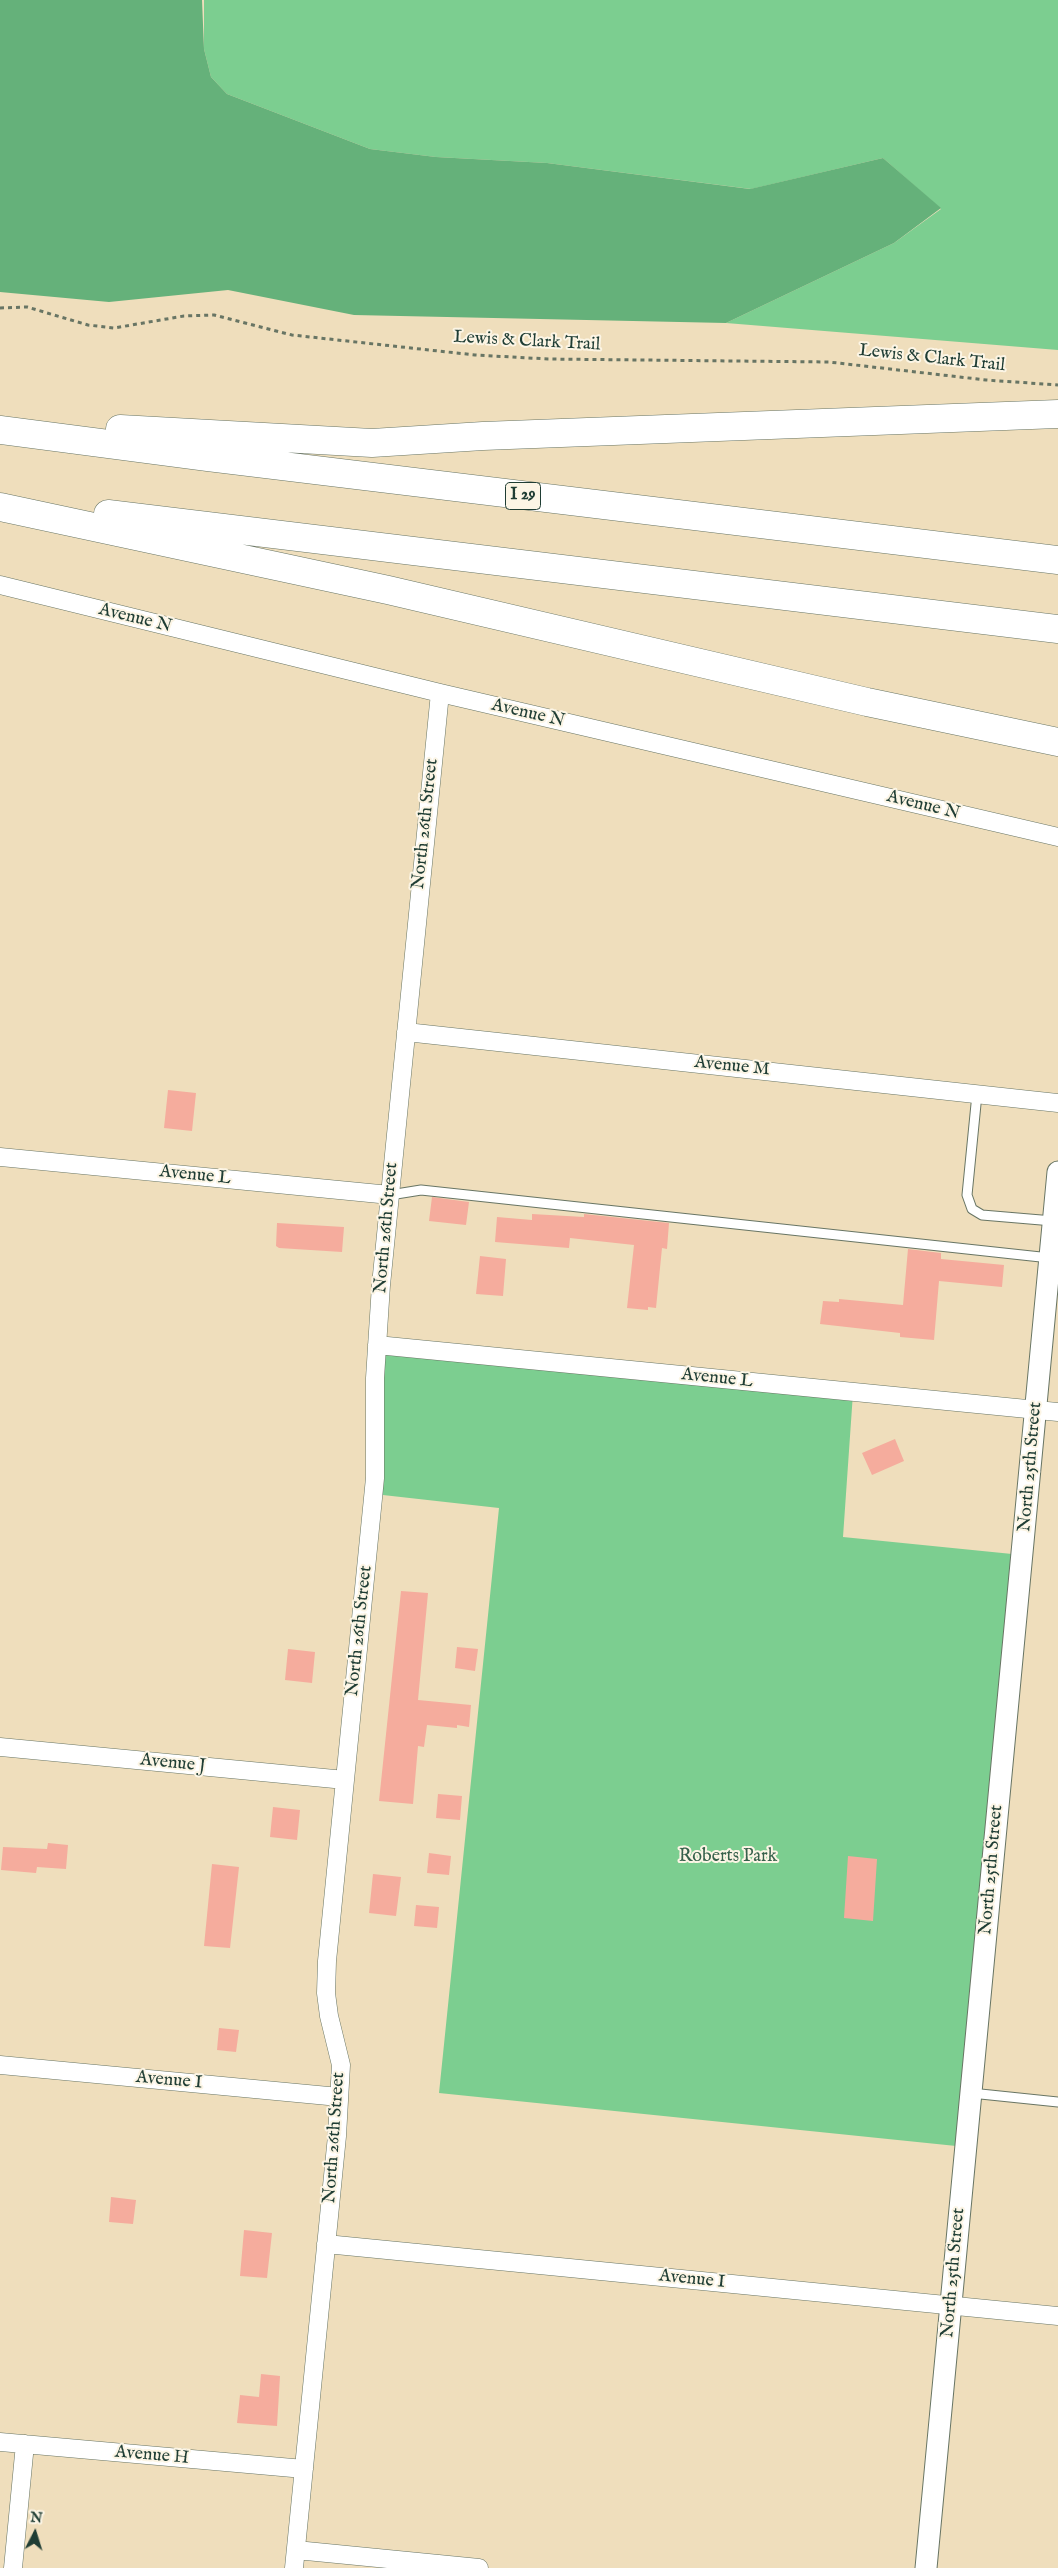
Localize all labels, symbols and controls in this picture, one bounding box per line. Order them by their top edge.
street label: Lewis & Clark Trail [453,327,601,357]
street label: Lewis & Clark Trail [858,341,1006,377]
road number: I 29 [506,482,540,510]
street label: Avenue N [96,600,174,638]
street label: Avenue N [489,695,567,733]
street label: North 26th Street [408,758,444,890]
street label: Avenue N [884,787,962,825]
street label: Avenue M [693,1052,771,1082]
street label: Avenue L [158,1162,232,1190]
street label: North 26th Street [371,1162,403,1294]
street label: Avenue L [680,1365,754,1393]
street label: North 25th Street [1015,1401,1047,1533]
street label: North 26th Street [342,1565,378,1697]
street label: Avenue J [139,1750,207,1778]
street label: North 25th Street [976,1804,1008,1936]
park label: Roberts Park [679,1846,777,1868]
street label: Avenue I [135,2067,203,2095]
street label: North 26th Street [320,2072,350,2204]
street label: North 25th Street [938,2207,970,2339]
street label: Avenue I [658,2266,726,2294]
street label: Avenue H [114,2442,190,2470]
north arrow [10,2508,60,2558]
text: N [29,2509,43,2528]

